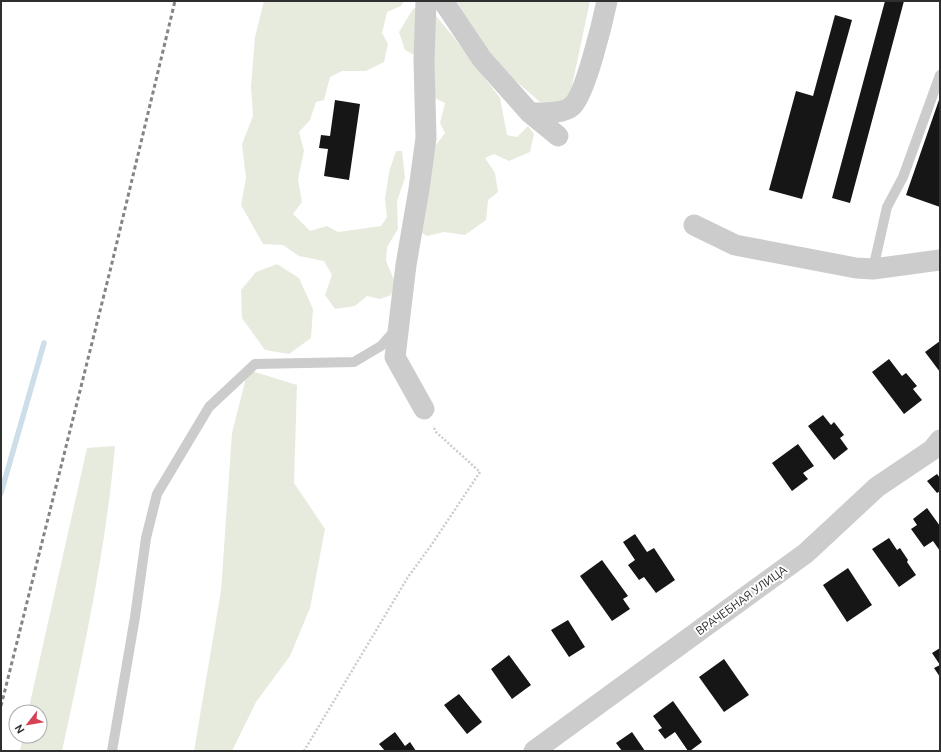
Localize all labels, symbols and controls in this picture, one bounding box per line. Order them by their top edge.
street label: ВРАЧЕБНАЯ УЛИЦА [693,562,789,637]
north arrow [8,704,48,744]
text: N [12,723,27,736]

